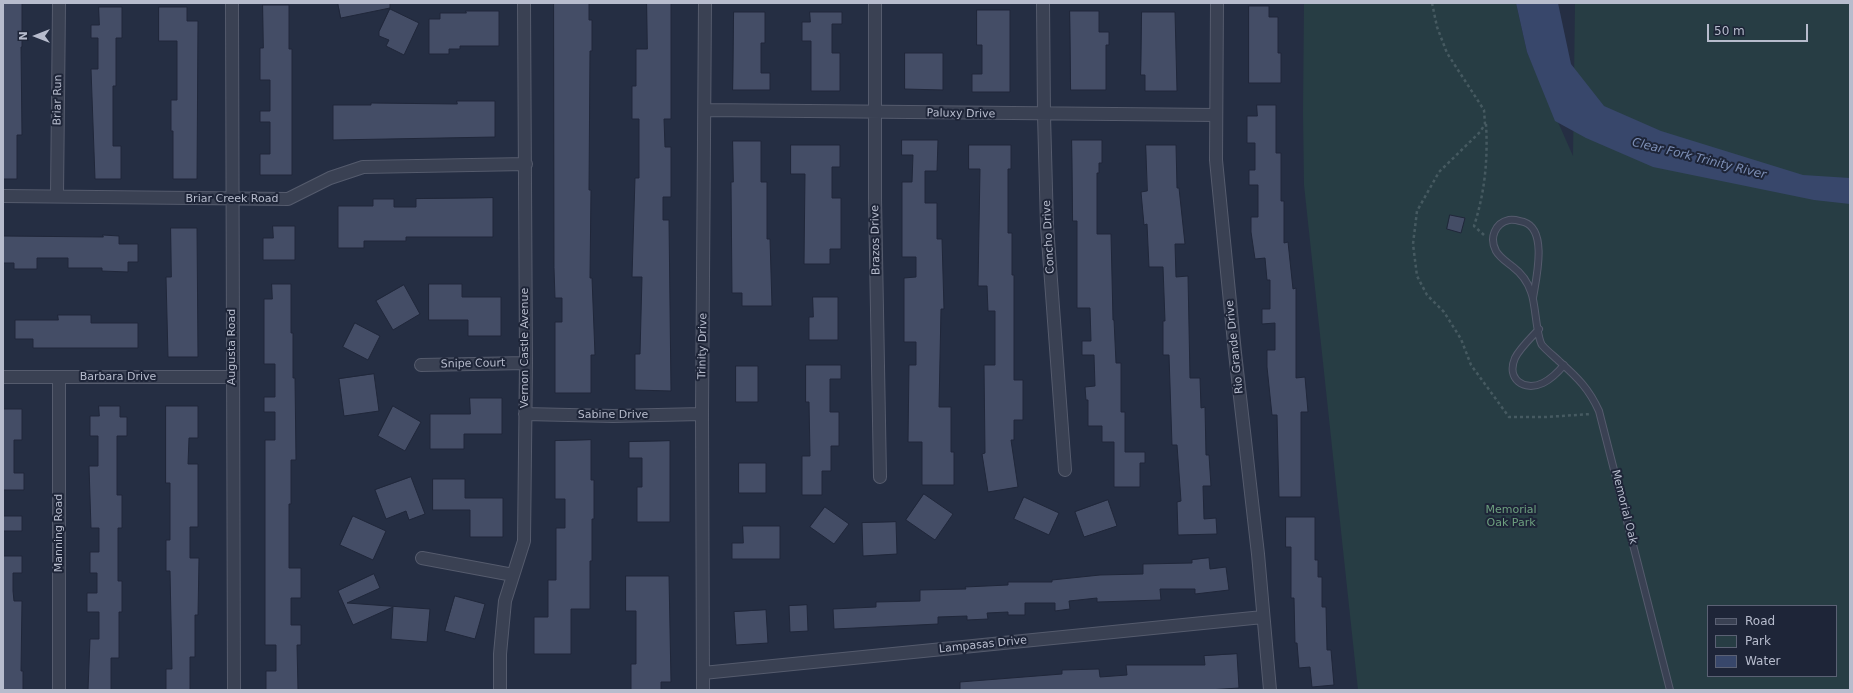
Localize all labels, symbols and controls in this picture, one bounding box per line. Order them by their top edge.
north arrow [16,16,56,56]
scale bar [1709,16,1810,42]
text: 50 m [1714,24,1745,38]
text: N [17,31,30,41]
street label: Briar Run [51,74,65,126]
street label: Paluxy Drive [927,107,995,121]
water label: Clear Fork Trinity River [1631,135,1767,183]
street label: Briar Creek Road [186,192,278,206]
street label: Concho Drive [1040,200,1058,274]
street label: Brazos Drive [869,205,883,275]
street label: Vernon Castle Avenue [518,288,532,408]
street label: Rio Grande Drive [1224,299,1246,395]
street label: Augusta Road [225,309,239,385]
street label: Trinity Drive [696,313,710,379]
street label: Snipe Court [441,357,505,371]
street label: Barbara Drive [80,370,156,384]
street label: Sabine Drive [578,408,648,422]
street label: Memorial Oak [1608,468,1640,546]
street label: Manning Road [52,494,66,572]
park label: Memorial Oak Park [1485,503,1537,529]
legend [1707,605,1837,677]
text: Road [1745,614,1775,628]
street label: Lampasas Drive [938,634,1028,656]
text: Park [1745,634,1771,648]
text: Water [1745,654,1780,668]

